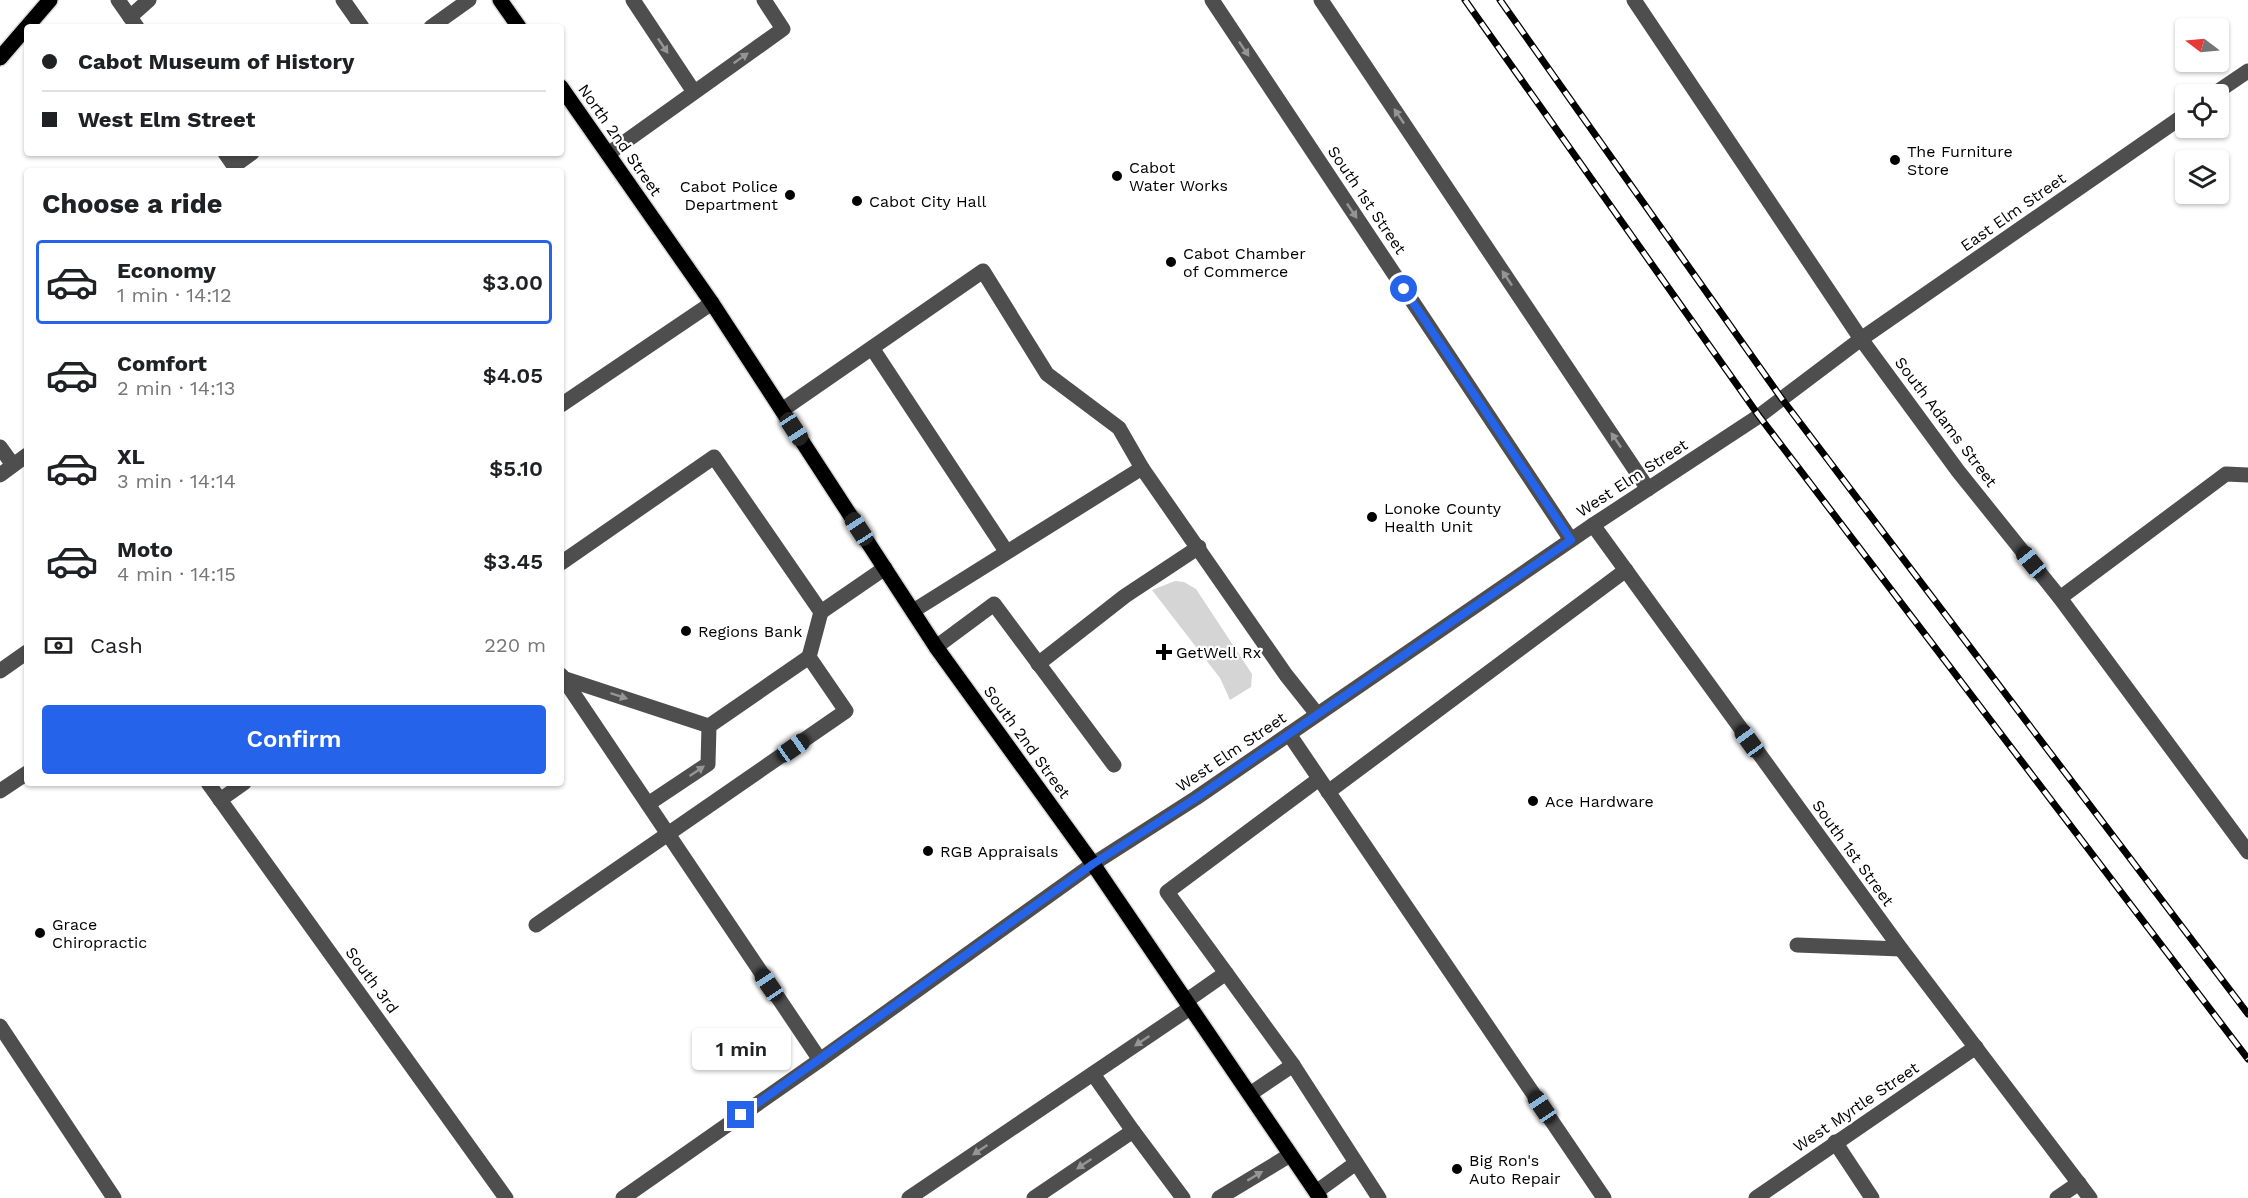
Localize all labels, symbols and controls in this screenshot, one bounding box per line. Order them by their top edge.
north arrow [2175,18,2229,72]
map controls [2175,18,2229,204]
one-way arrow [657,38,668,54]
one-way arrow [1238,40,1250,56]
text: Cabot Museum of History [78,49,354,74]
one-way arrow [733,52,749,64]
street label: North 2nd Street [574,80,666,200]
button: locate [2175,84,2229,138]
text: West Elm Street [78,107,255,132]
one-way arrow [1393,108,1404,125]
street label: South 1st Street [1324,142,1410,258]
place label: The Furniture Store [1907,142,2013,179]
button: layers [2175,150,2229,204]
marker: The Furniture Store [1888,153,1902,167]
place label: Cabot Water Works [1129,158,1228,195]
marker: Cabot Water Works [1110,169,1124,183]
street label: East Elm Street [1957,169,2069,255]
place label: Cabot Police Department [680,177,778,214]
text: Choose a ride [42,188,222,220]
marker: Cabot Police Department [783,188,797,202]
place label: Cabot City Hall [869,192,987,211]
marker: Cabot City Hall [850,194,864,208]
one-way arrow [1346,203,1357,219]
place label: Cabot Chamber of Commerce [1183,244,1306,281]
icon: car [45,255,99,309]
marker: Cabot Chamber of Commerce [1164,255,1178,269]
text: Economy [117,258,216,283]
text: $3.00 [482,270,543,295]
one-way arrow [1502,270,1513,286]
route start [1390,275,1417,302]
text: 1 min · 14:12 [117,283,232,307]
icon: car [45,348,99,402]
text: Comfort [117,351,207,376]
street label: South Adams Street [1891,353,2001,491]
text: $4.05 [483,363,543,388]
text: 2 min · 14:13 [117,376,235,400]
car [777,409,811,449]
one-way arrow [1611,432,1622,448]
street label: West Elm Street [1573,435,1691,521]
icon: car [45,441,99,495]
text: XL [117,444,145,469]
text: $5.10 [489,456,543,481]
text: 3 min · 14:14 [117,469,236,493]
place label: Lonoke County Health Unit [1384,499,1502,536]
car [842,509,876,549]
marker: Lonoke County Health Unit [1365,510,1379,524]
icon: car [45,534,99,588]
text: Moto [117,537,173,562]
car [2013,542,2049,582]
text: $3.45 [483,549,543,574]
text: 4 min · 14:15 [117,562,236,586]
place label: Regions Bank [698,622,802,641]
marker: Regions Bank [679,624,693,638]
icon: cash [42,629,75,662]
text: Cash [90,633,143,658]
text: 220 m [484,633,546,657]
place label: GetWell Rx [1176,643,1261,662]
marker: GetWell Rx [1157,645,1171,659]
street label: South 2nd Street [980,682,1074,802]
one-way arrow [610,692,628,702]
button: Confirm [42,705,546,774]
street label: West Elm Street [1172,708,1290,796]
car [1731,721,1767,761]
car [773,730,813,766]
one-way arrow [688,766,705,777]
place label: Ace Hardware [1545,792,1654,811]
marker: Ace Hardware [1526,794,1540,808]
street label: South 1st Street [1808,796,1898,910]
place label: RGB Appraisals [940,842,1058,861]
marker: RGB Appraisals [921,844,935,858]
place label: Grace Chiropractic [52,915,147,952]
marker: Grace Chiropractic [33,926,47,940]
street label: South 3rd [342,943,402,1017]
car [751,965,787,1005]
callout: 1 min [692,1028,790,1070]
one-way arrow [1134,1035,1150,1046]
text: 1 min [716,1037,767,1061]
street label: West Myrtle Street [1790,1058,1923,1156]
car [1524,1087,1560,1127]
route end [727,1101,754,1128]
one-way arrow [973,1144,989,1156]
place label: Big Ron's Auto Repair [1469,1151,1561,1188]
one-way arrow [1076,1158,1092,1169]
marker: Big Ron's Auto Repair [1450,1162,1464,1176]
one-way arrow [1247,1171,1263,1182]

